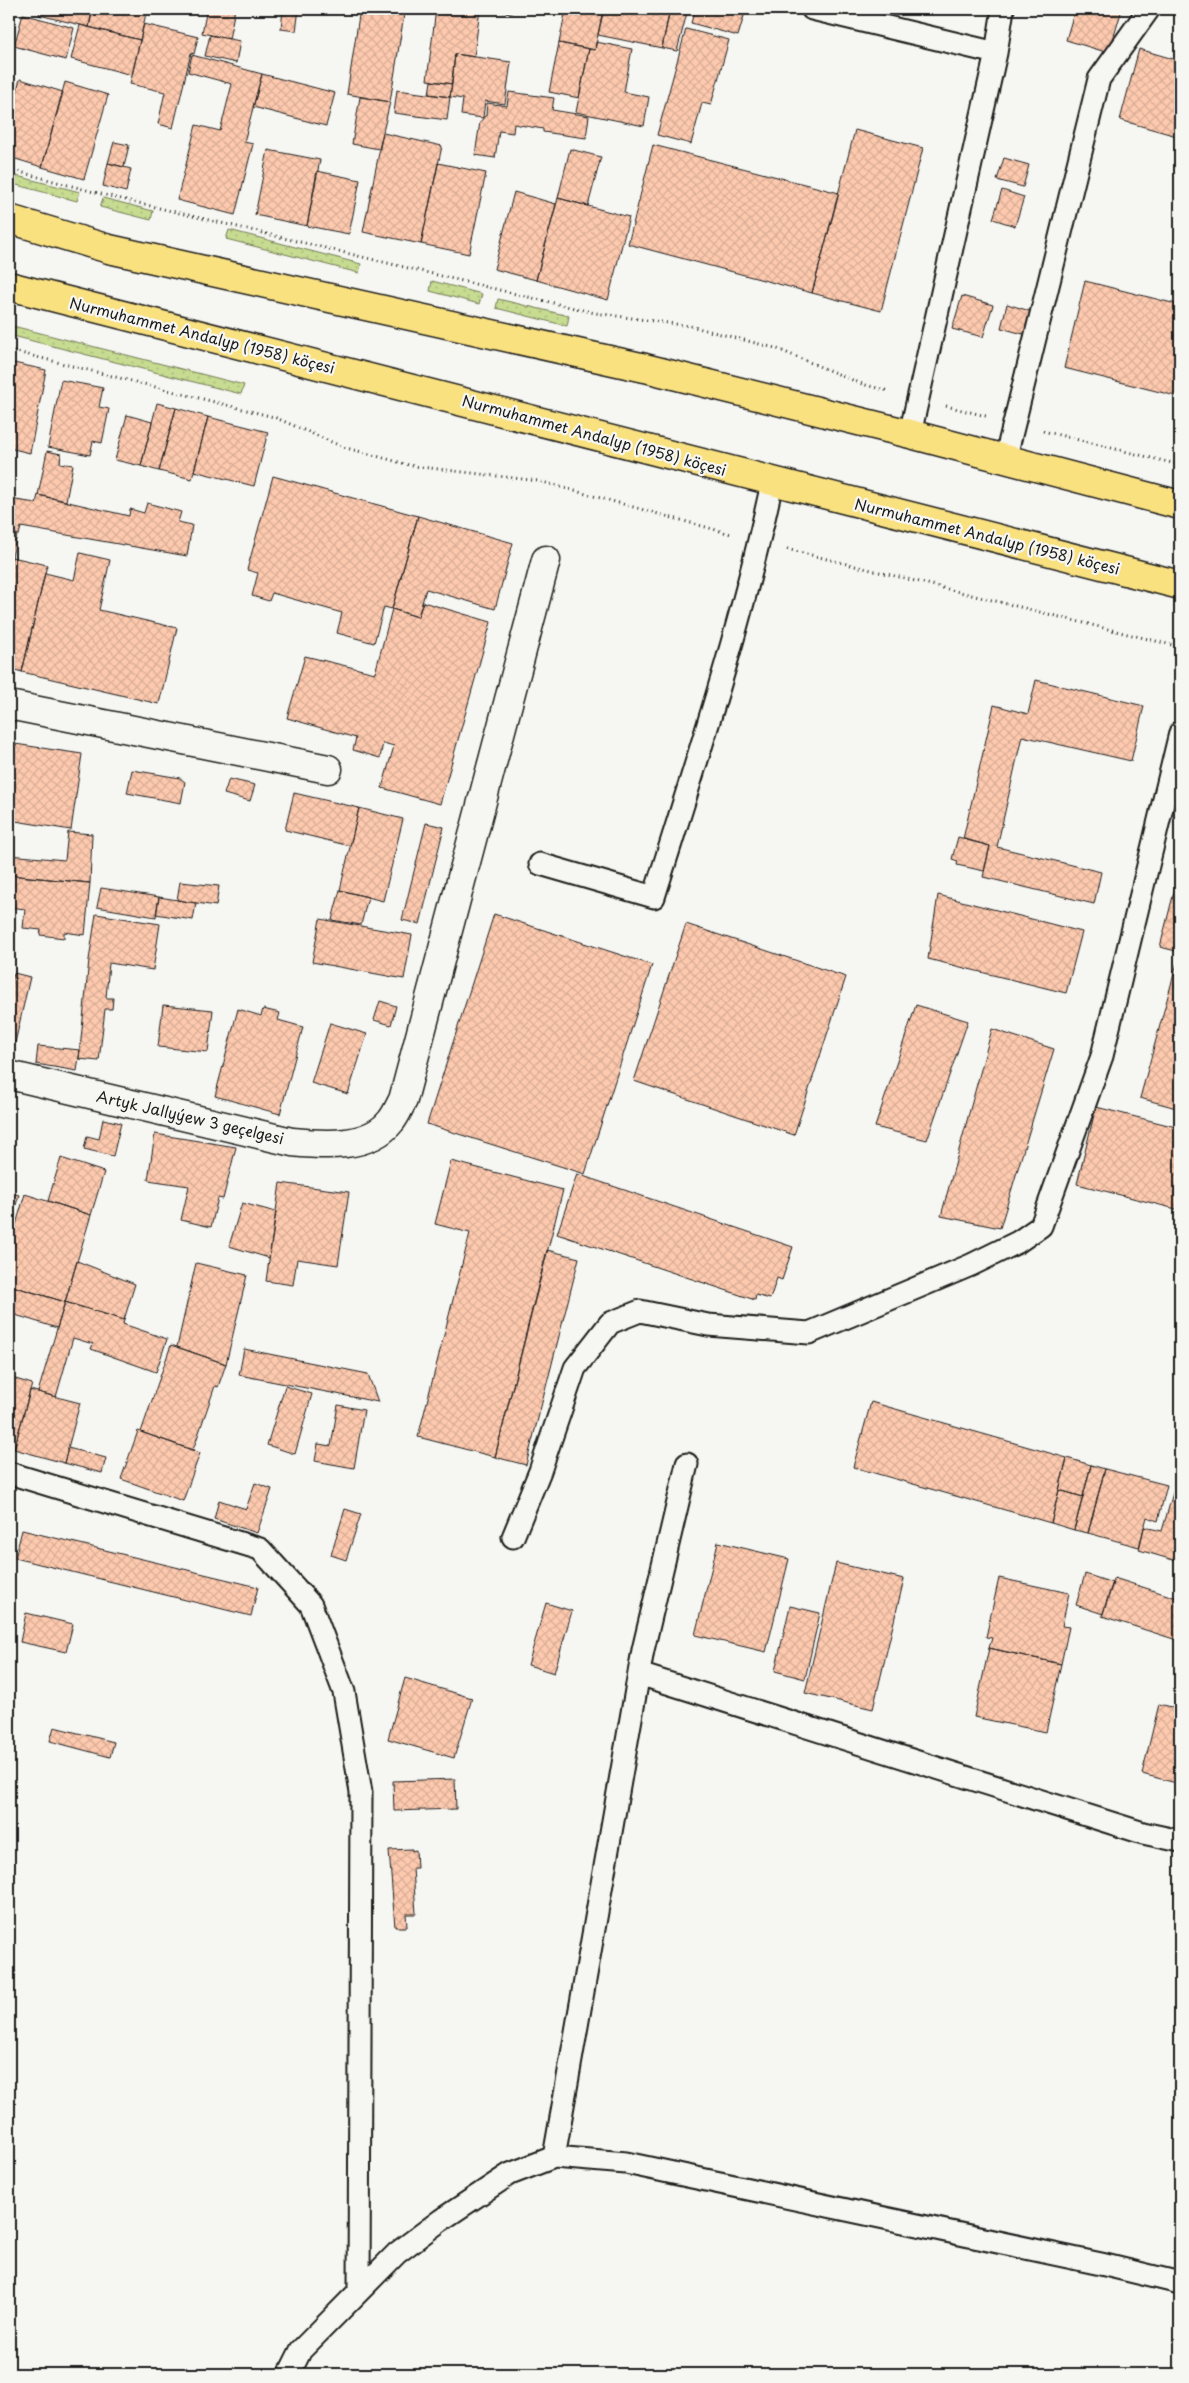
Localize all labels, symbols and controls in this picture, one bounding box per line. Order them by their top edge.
street label: Nurmuhammet Andalyp (1958) köçesi [67,290,337,379]
street label: Nurmuhammet Andalyp (1958) köçesi [460,388,729,481]
street label: Nurmuhammet Andalyp (1958) köçesi [852,491,1122,580]
street label: Artyk Jallyýew 3 geçelgesi [94,1084,286,1149]

